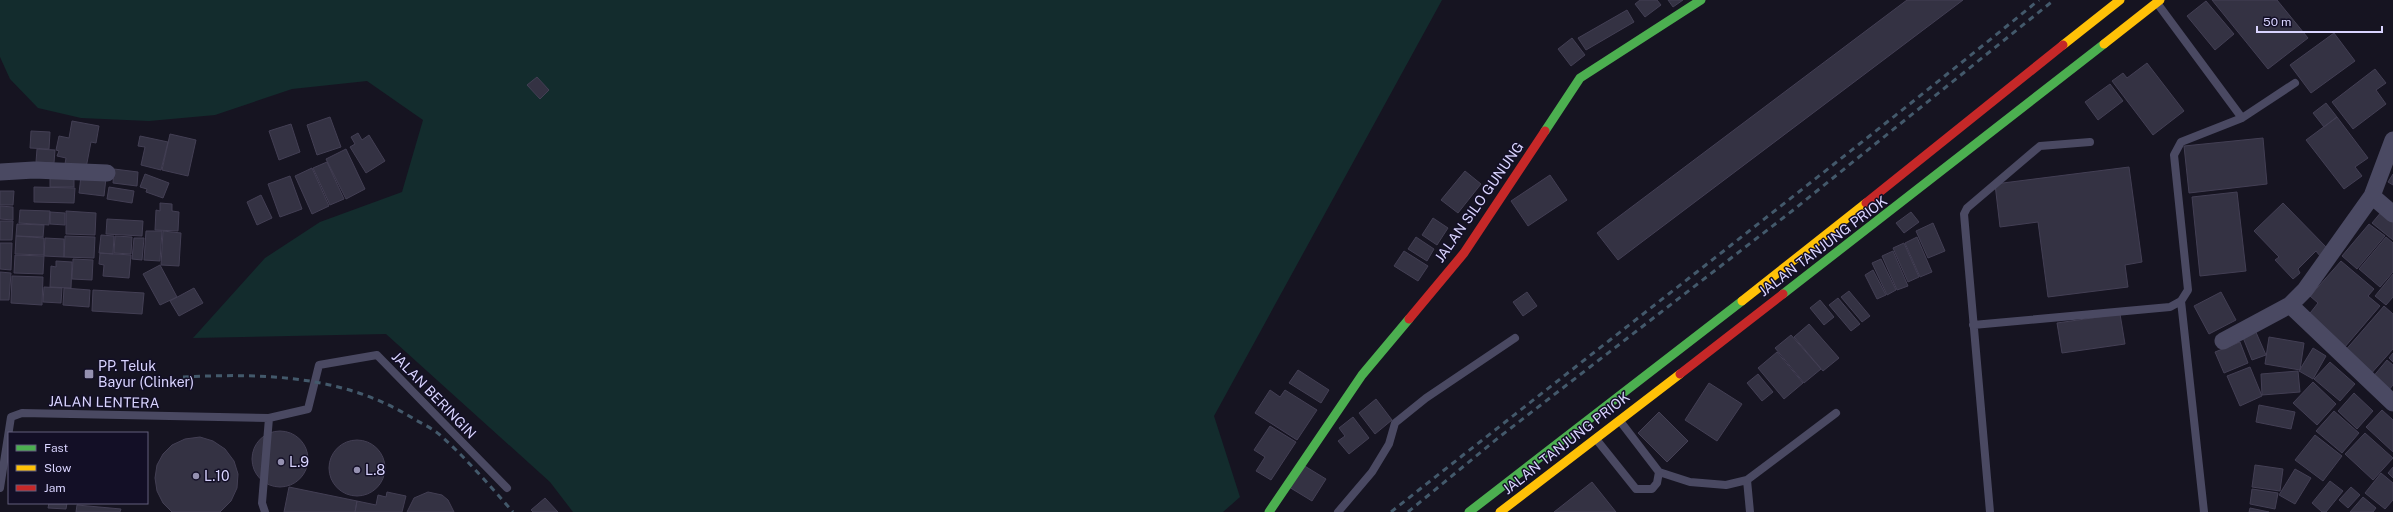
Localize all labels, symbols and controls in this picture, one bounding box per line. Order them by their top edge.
scale bar [2257,8,2382,34]
text: 50 m [2263,15,2291,29]
street label: JALAN SILO GUNUNG [1431,139,1527,265]
street label: JALAN TANJUNG PRIOK [1756,192,1891,299]
street label: JALAN BERINGIN [389,348,479,442]
place label: PP. Teluk Bayur (Clinker) [98,358,194,390]
marker: PP. Teluk Bayur (Clinker) [83,368,95,380]
street label: JALAN TANJUNG PRIOK [1499,388,1633,497]
street label: JALAN LENTERA [48,393,160,411]
legend [8,432,148,504]
text: Fast [44,441,69,455]
place label: L.9 [289,454,309,470]
marker: L.9 [276,457,286,467]
text: Slow [44,461,72,475]
place label: L.8 [365,462,385,478]
marker: L.8 [352,465,362,475]
place label: L.10 [204,468,230,484]
marker: L.10 [191,471,201,481]
text: Jam [44,481,66,495]

